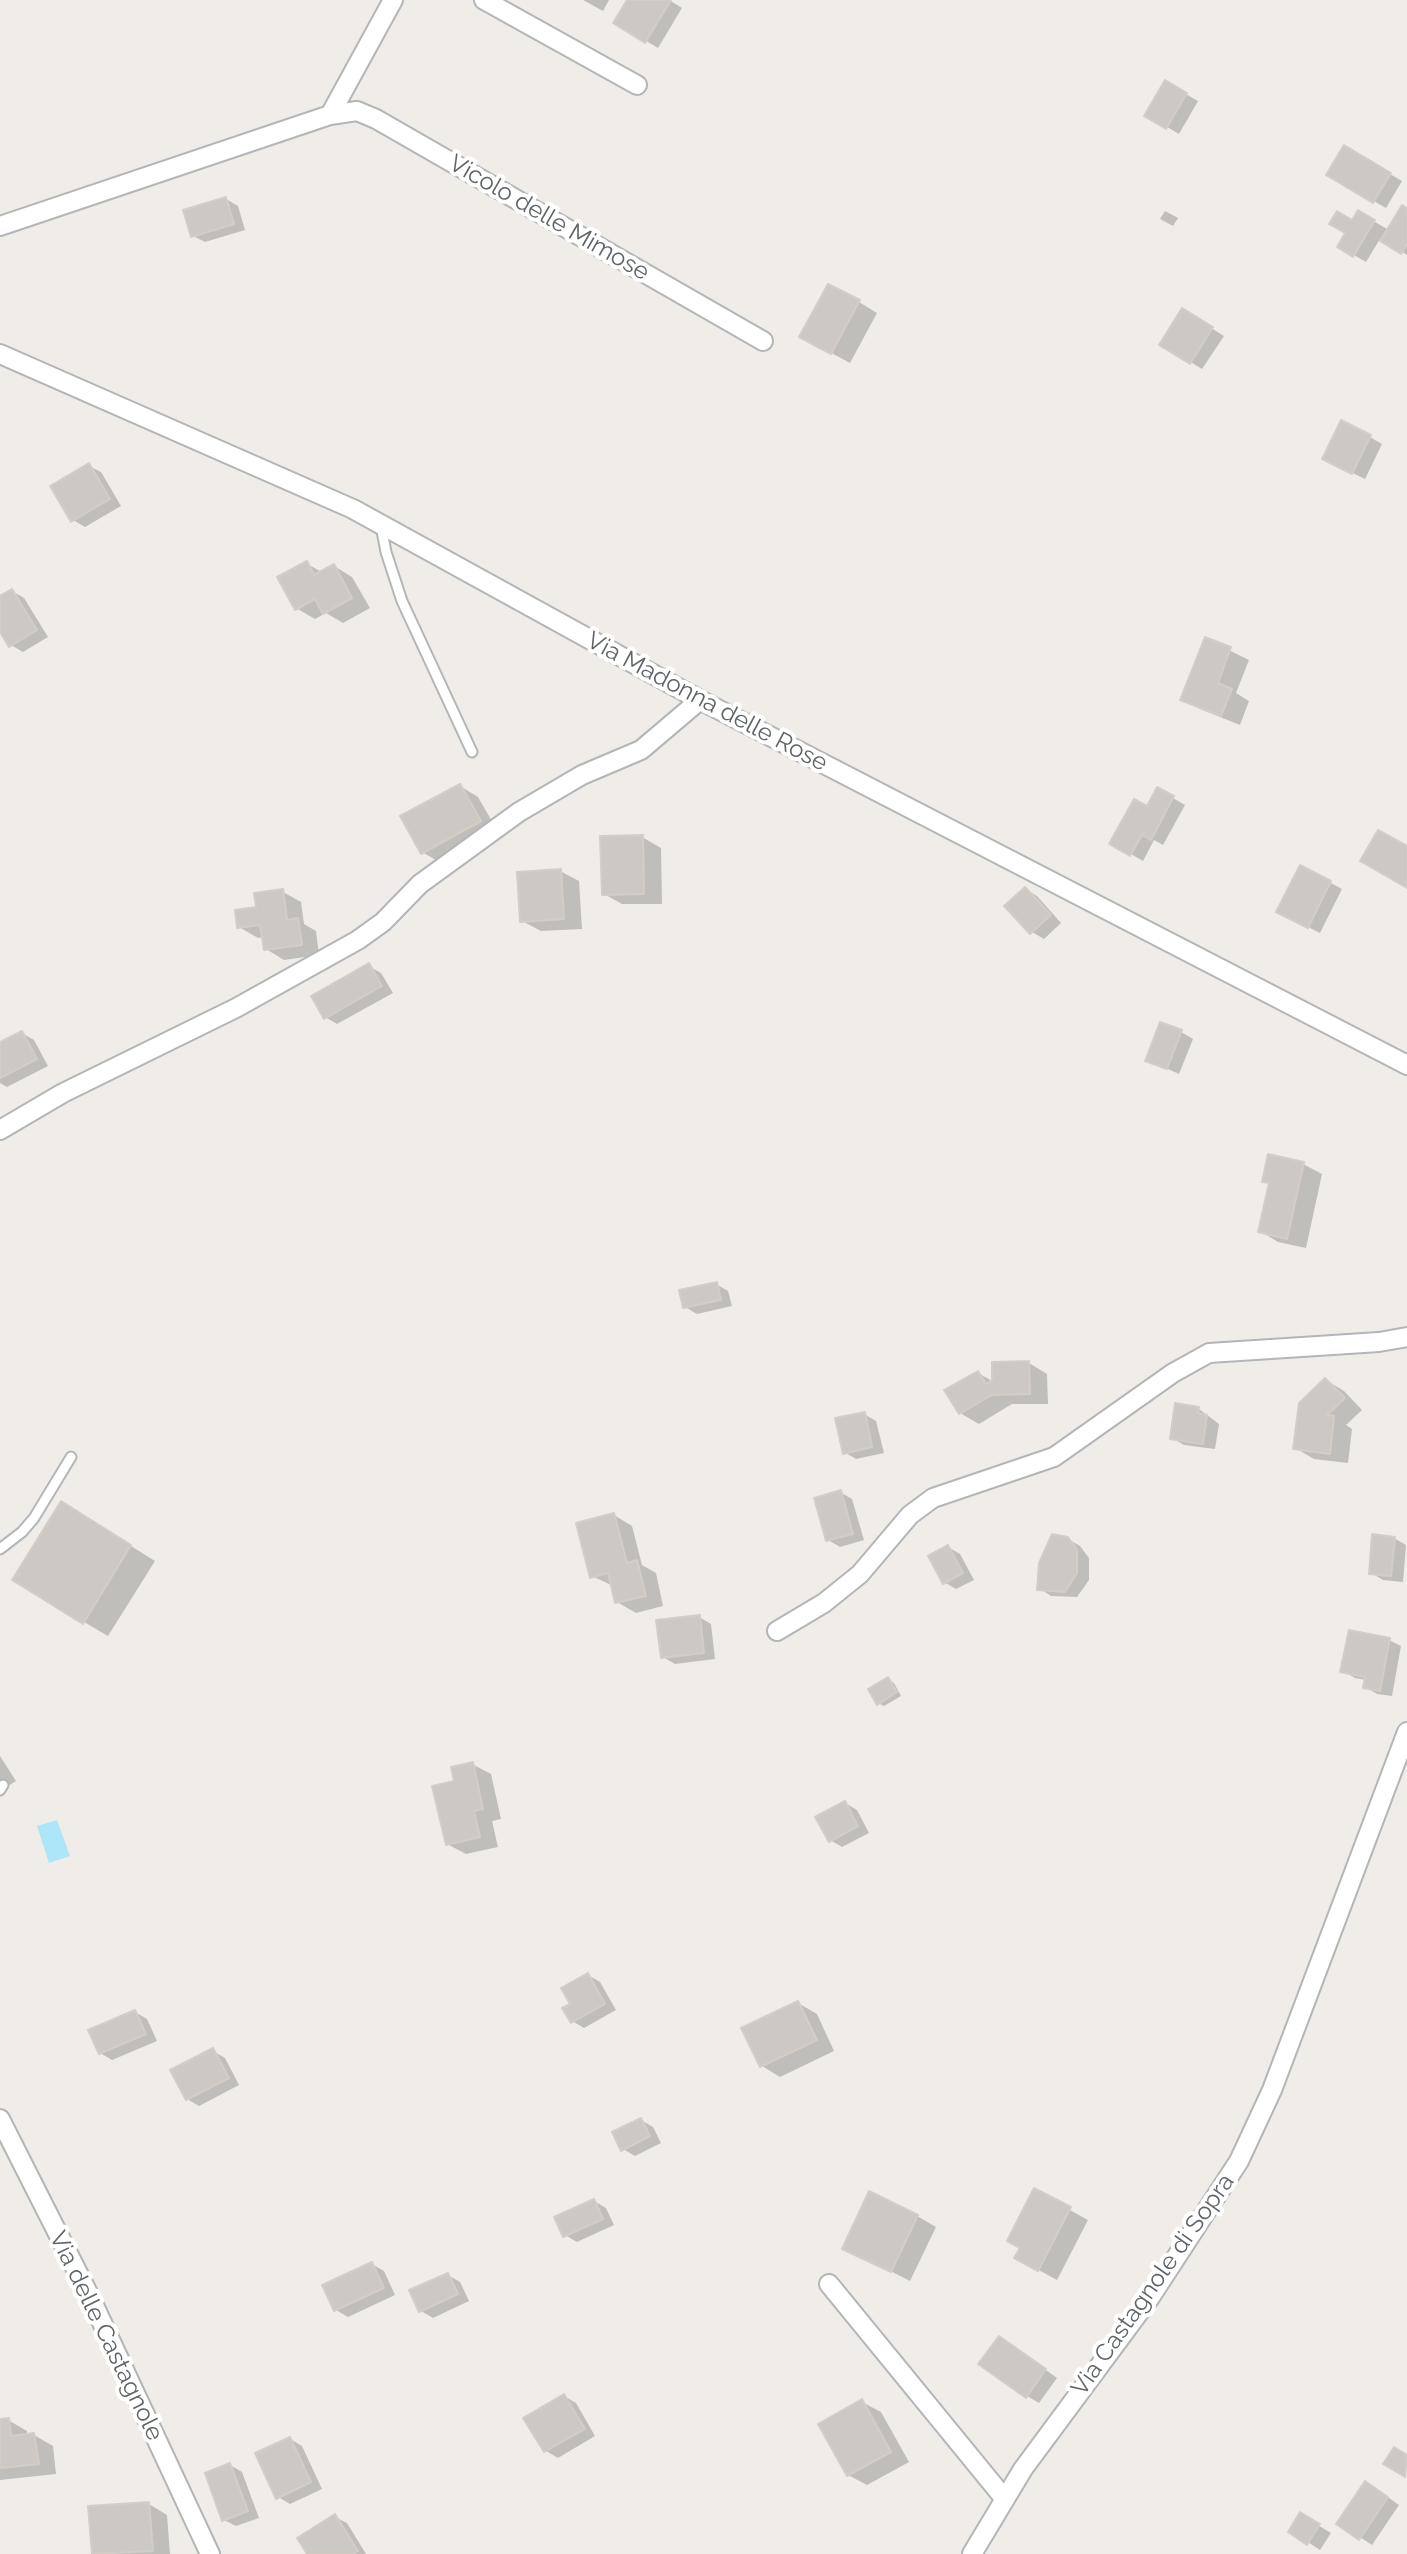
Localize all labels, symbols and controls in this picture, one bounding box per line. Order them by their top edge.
street label: Vicolo delle Mimose [444,149,654,287]
street label: Via Madonna delle Rose [582,626,832,778]
street label: Via Castagnole di Sopra [1065,2169,1241,2401]
street label: Via delle Castagnole [43,2227,169,2445]

